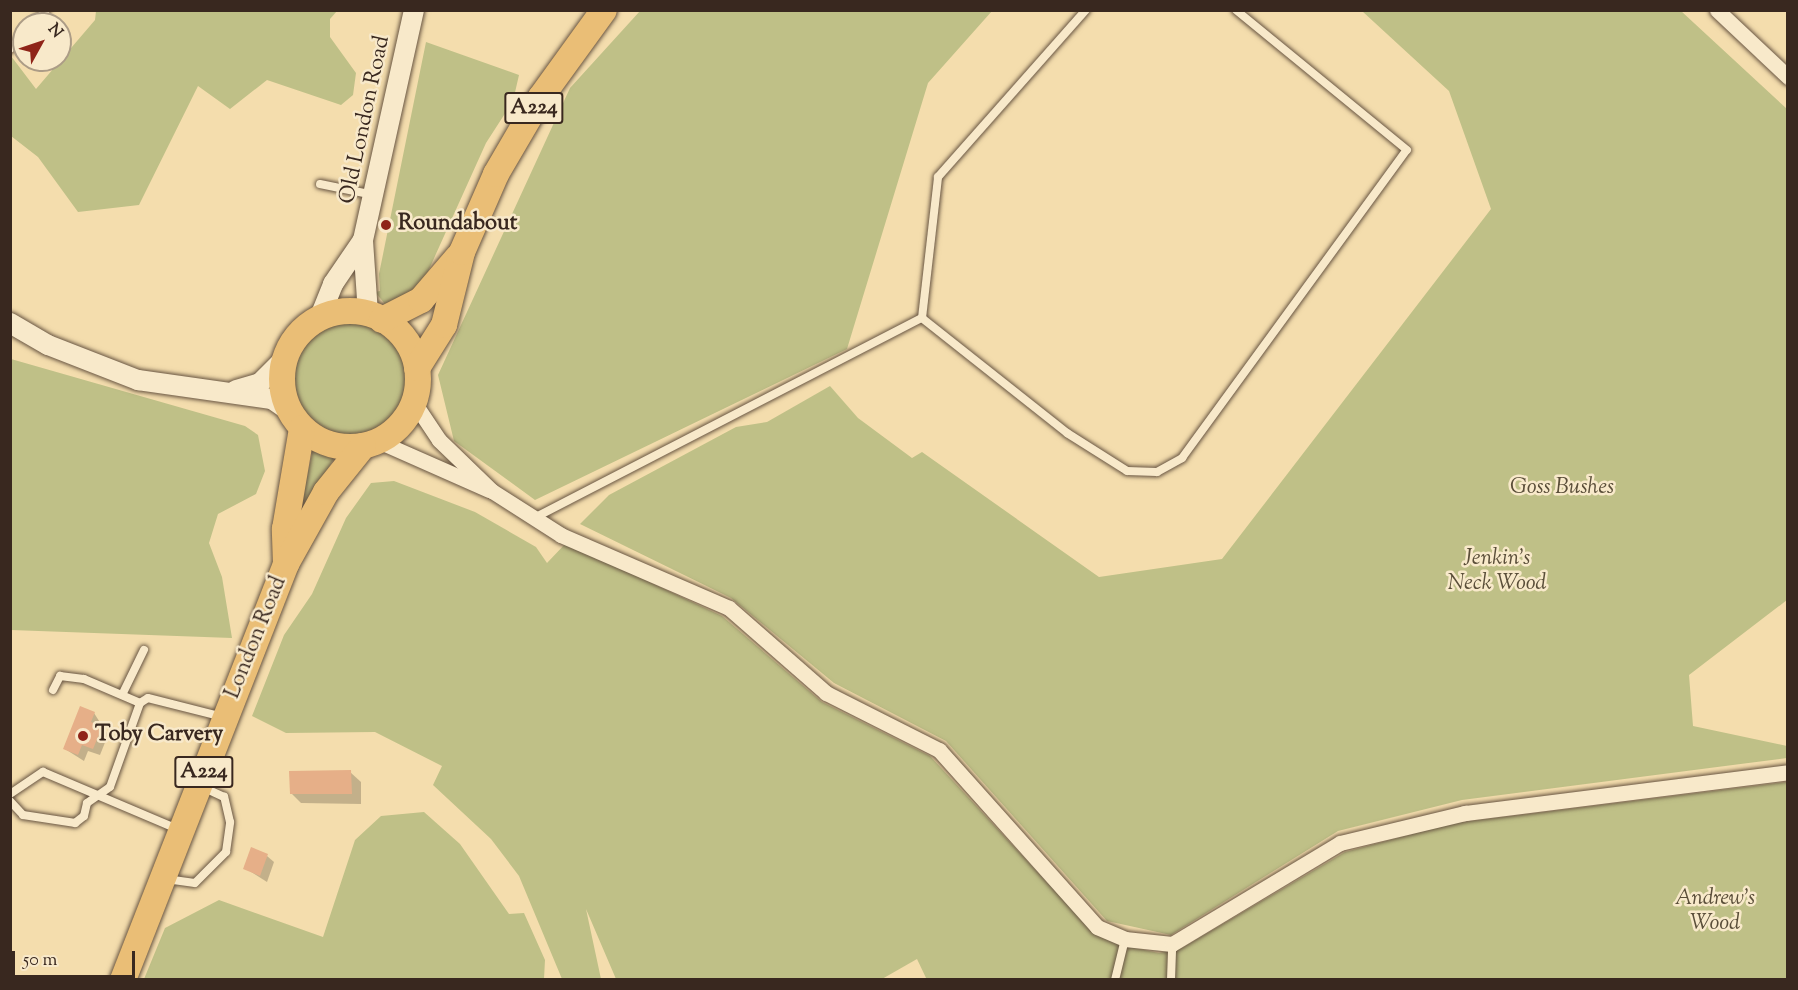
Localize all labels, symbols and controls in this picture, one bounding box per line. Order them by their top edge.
north arrow [12,12,72,72]
text: N [42,19,68,44]
street label: Old London Road [335,33,397,207]
road number: A224 [504,90,564,126]
place label: Roundabout [398,212,517,238]
marker: Roundabout [379,218,393,232]
park label: Goss Bushes [1510,476,1614,502]
park label: Jenkin's Neck Wood [1447,546,1547,598]
street label: London Road [221,573,293,703]
place label: Toby Carvery [95,723,223,749]
marker: Toby Carvery [76,729,90,743]
road number: A224 [174,754,234,790]
park label: Andrew's Wood [1675,886,1755,938]
scale bar [15,939,138,977]
text: 50 m [23,948,57,974]

